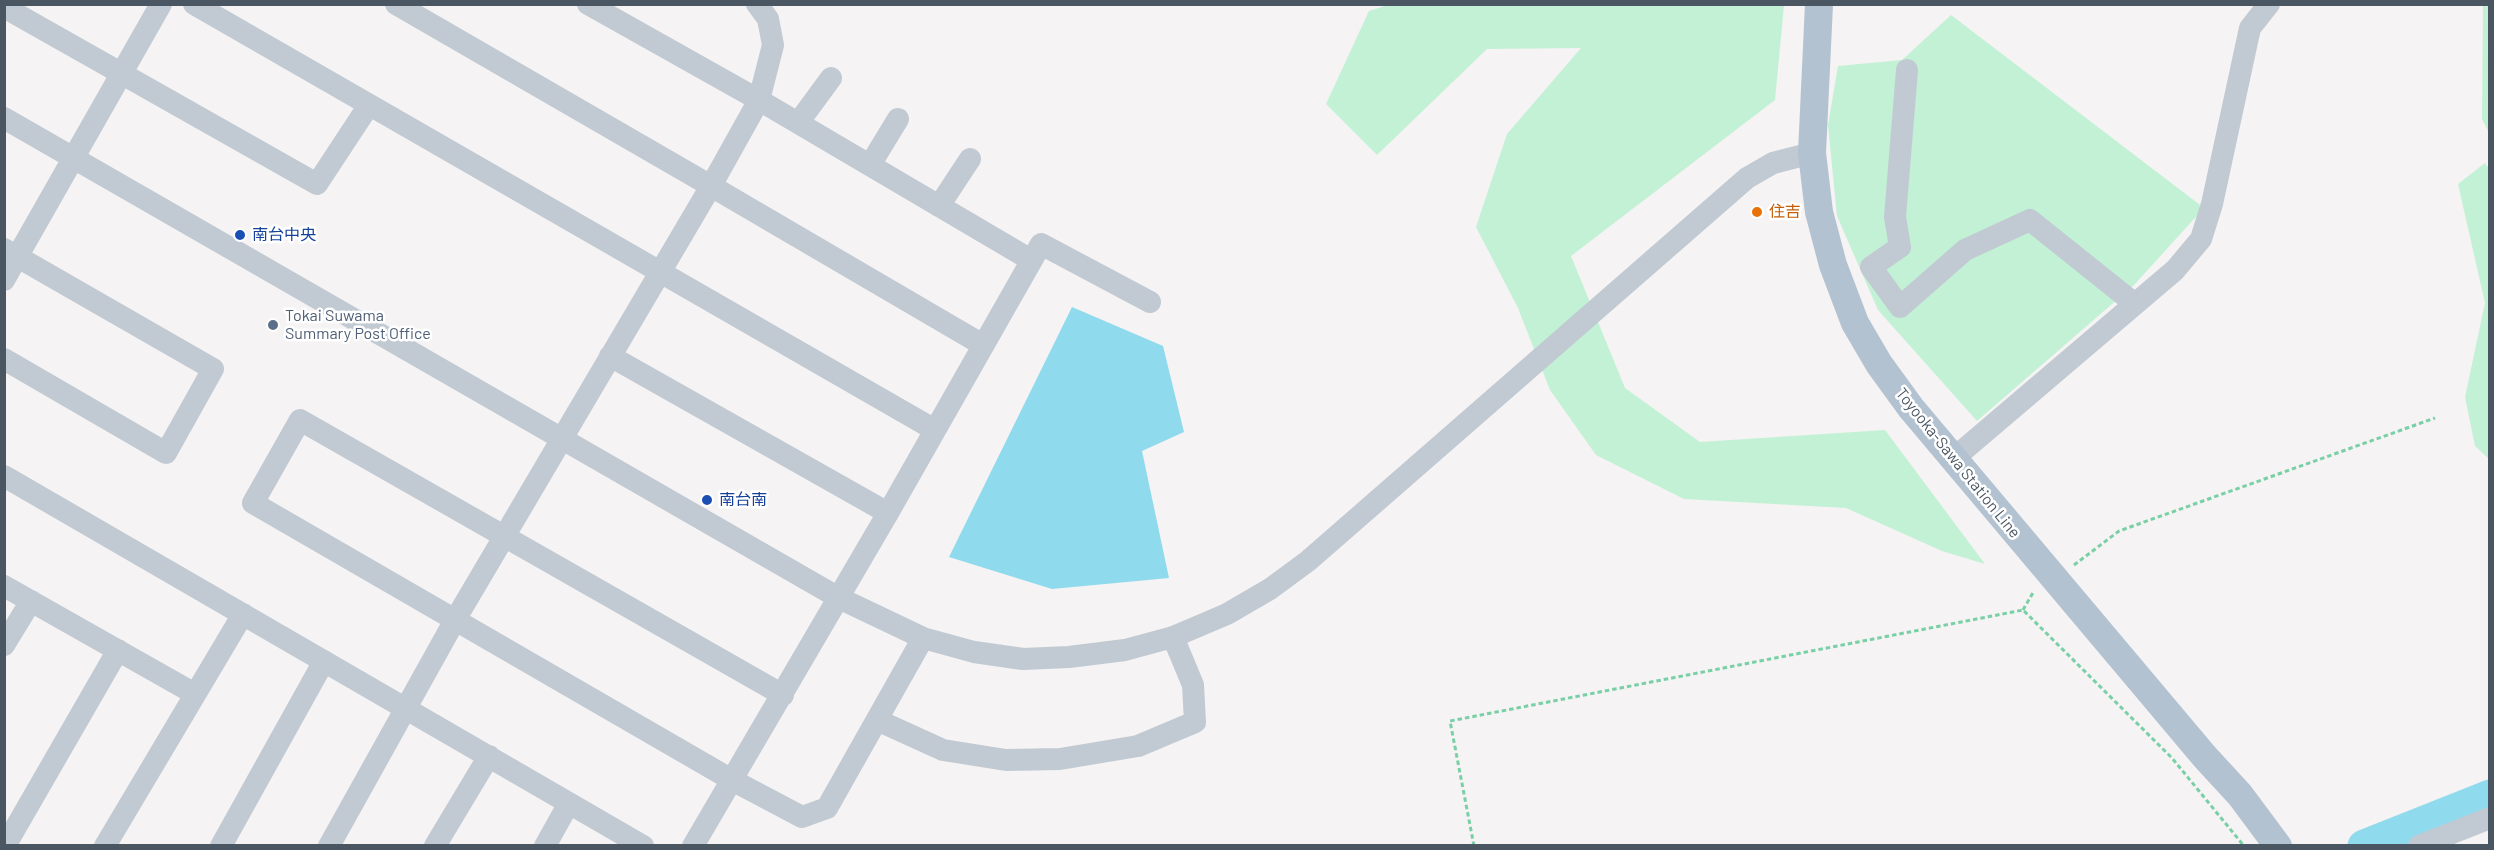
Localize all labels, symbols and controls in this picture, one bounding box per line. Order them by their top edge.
place label: 住吉 [1769,202,1801,222]
marker: 住吉 [1750,205,1764,219]
place label: 南台中央 [252,225,316,245]
marker: 南台中央 [233,228,247,242]
place label: Tokai Suwama Summary Post Office [285,306,431,344]
marker: Tokai Suwama Summary Post Office [266,318,280,332]
street label: Toyooka-Sawa Station Line [1892,384,2024,542]
place label: 南台南 [719,490,767,510]
marker: 南台南 [700,493,714,507]

